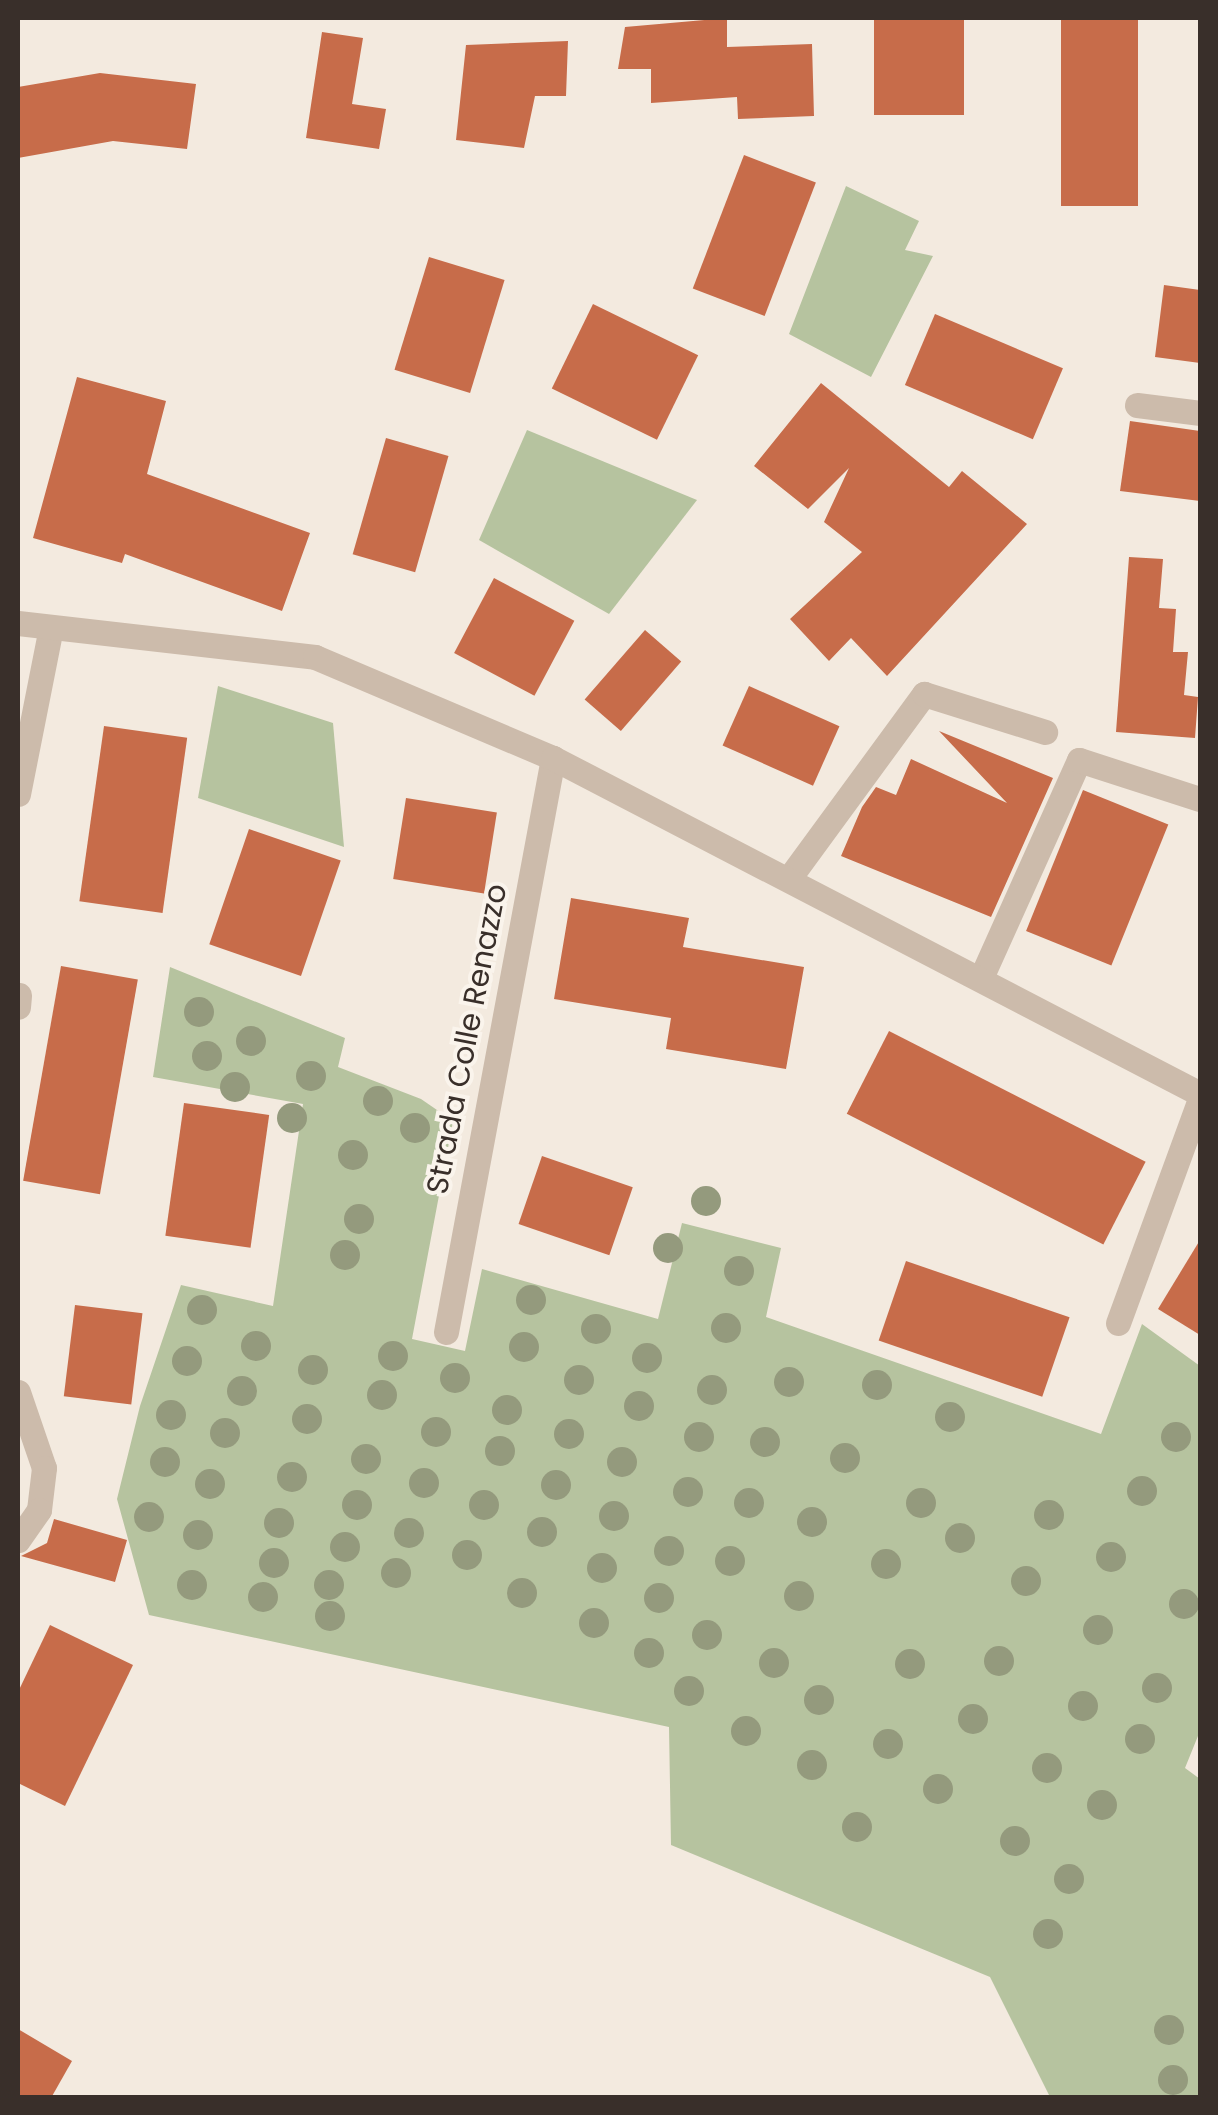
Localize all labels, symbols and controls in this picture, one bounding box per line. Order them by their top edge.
street label: Strada Colle Renazzo [419,881,515,1197]

